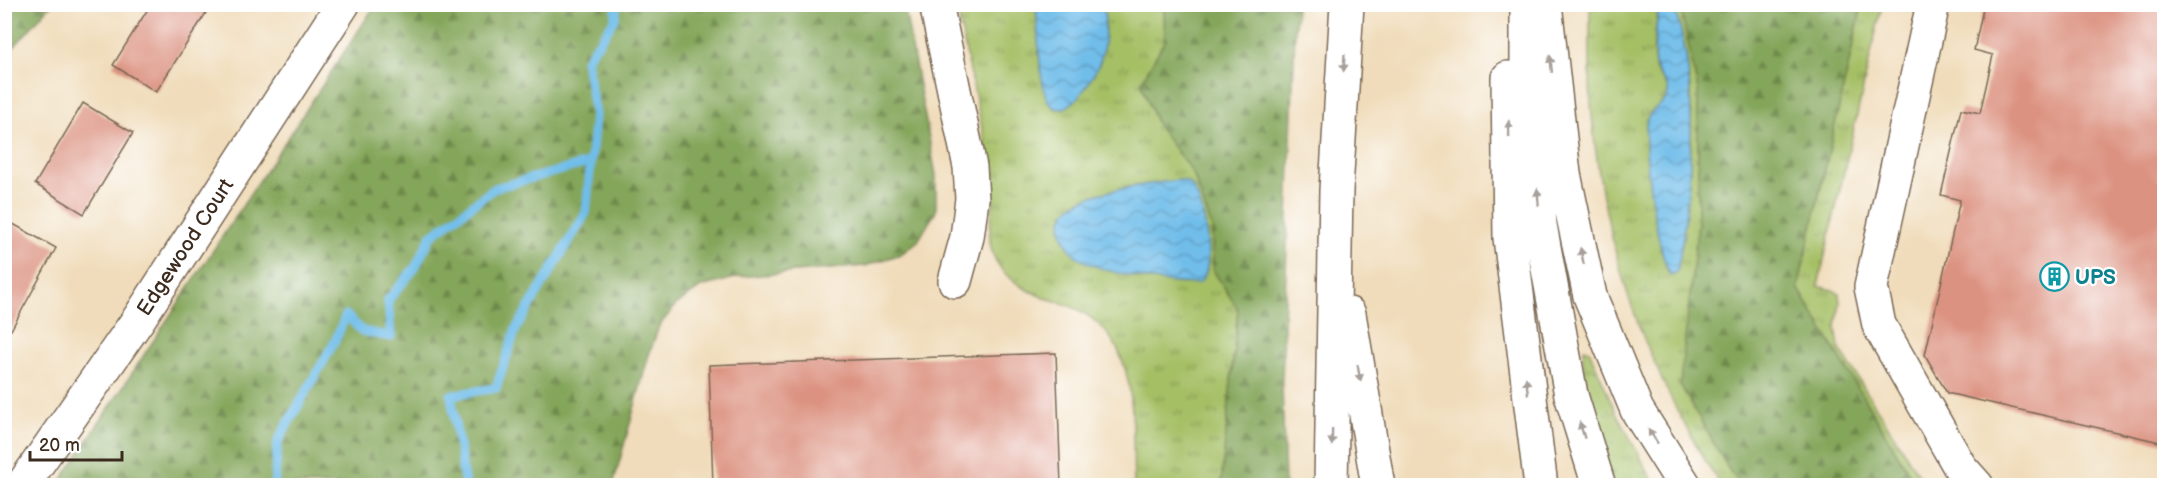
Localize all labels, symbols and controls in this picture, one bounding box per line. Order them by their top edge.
one-way arrow [1339,53,1348,72]
one-way arrow [1547,54,1556,73]
one-way arrow [1504,119,1513,138]
street label: Edgewood Court [132,173,239,321]
one-way arrow [1533,188,1542,207]
one-way arrow [1576,247,1586,266]
building icon: UPS [2038,261,2070,293]
place label: UPS [2075,265,2116,290]
one-way arrow [1355,364,1364,383]
one-way arrow [1523,376,1532,395]
one-way arrow [1576,421,1586,439]
scale bar [30,424,122,462]
one-way arrow [1327,428,1336,447]
one-way arrow [1648,428,1659,444]
text: 20 m [39,435,80,456]

